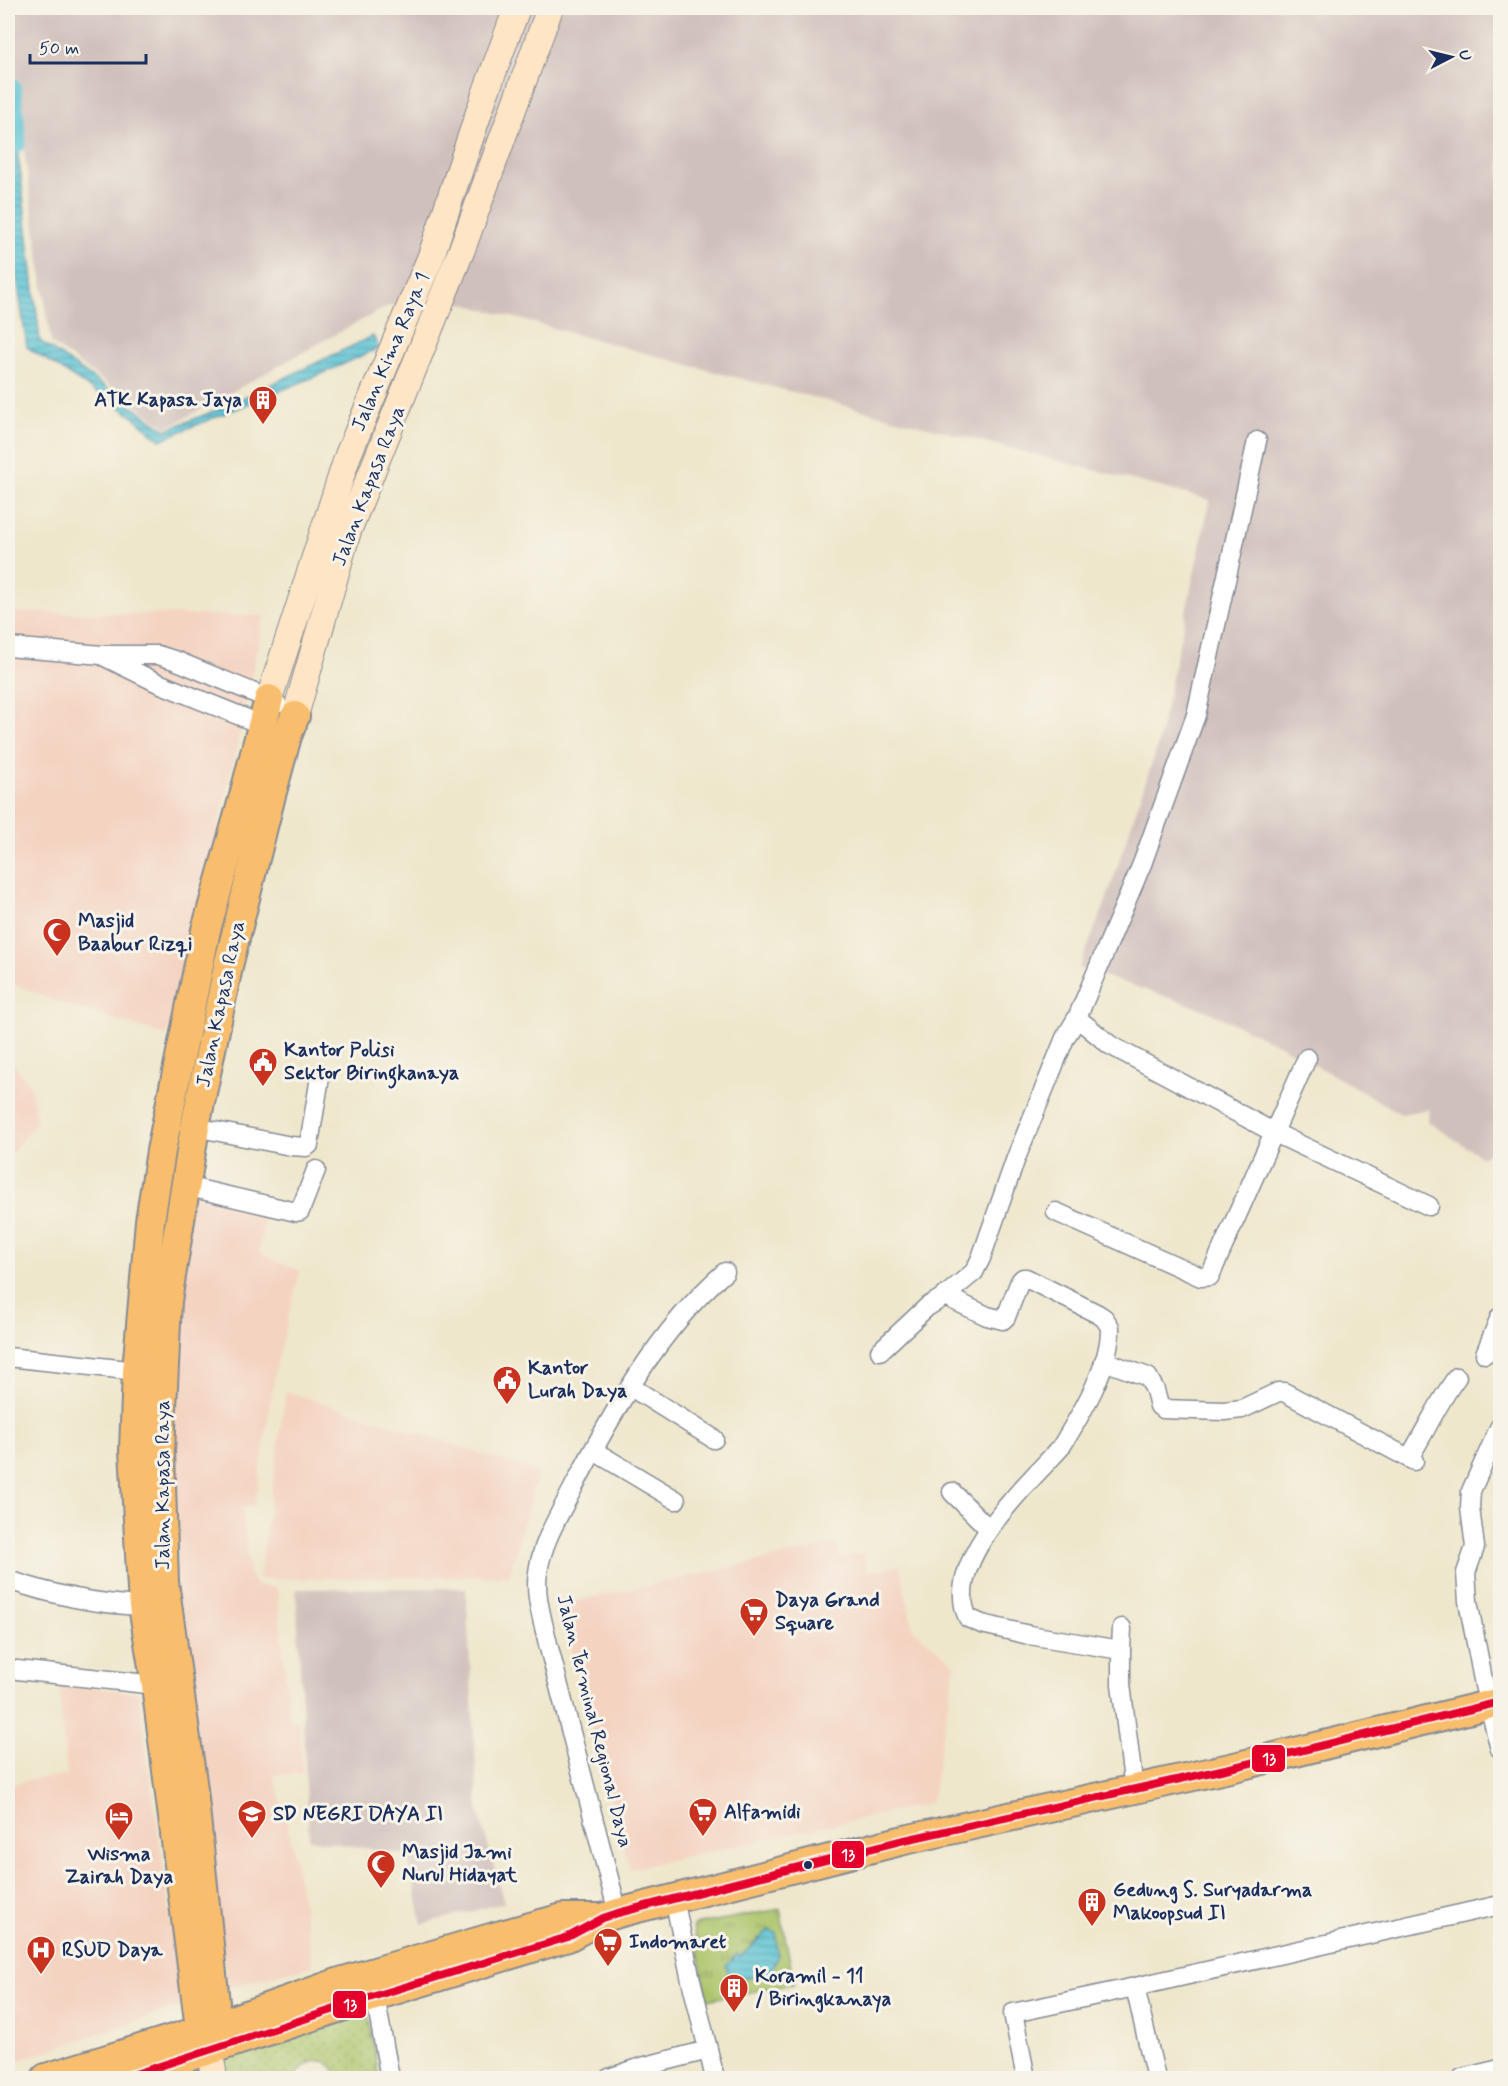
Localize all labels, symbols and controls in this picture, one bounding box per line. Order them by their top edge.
scale bar [30,27,146,65]
north arrow [1421,27,1481,87]
text: 50 m [39,37,79,61]
text: U [1453,49,1475,62]
street label: Jalan Kima Raya 1 [345,268,437,436]
building icon: ATK Kapasa Jaya [247,384,279,426]
place label: ATK Kapasa Jaya [94,387,242,414]
street label: Jalan Kapasa Raya [326,402,412,570]
place label: Masjid Baabur Rizqi [78,908,192,958]
mosque icon: Masjid Baabur Rizqi [41,916,73,958]
street label: Jalan Kapasa Raya [190,918,252,1090]
place label: Kantor Polisi Sektor Biringkanaya [284,1037,459,1089]
public building icon: Kantor Polisi Sektor Biringkanaya [247,1046,279,1088]
place label: Kantor Lurah Daya [528,1355,628,1405]
public building icon: Kantor Lurah Daya [491,1364,523,1406]
street label: Jalan Kapasa Raya [150,1400,177,1570]
place label: Daya Grand Square [775,1587,880,1637]
street label: Jalan Terminal Regional Daya [549,1592,639,1850]
supermarket icon: Daya Grand Square [738,1596,770,1638]
line badge: 13 [1251,1744,1286,1773]
text: 13 [1262,1749,1276,1770]
supermarket icon: Alfamidi [687,1796,719,1838]
school or university icon: SD NEGRI DAYA II [236,1798,268,1840]
place label: Alfamidi [724,1799,801,1826]
hotel icon: Wisma Zairah Daya [103,1800,135,1842]
place label: SD NEGRI DAYA II [273,1801,443,1828]
place label: Masjid Jami Nurul Hidayat [402,1839,518,1889]
line badge: 13 [831,1840,865,1869]
place label: Wisma Zairah Daya [65,1841,174,1891]
text: 13 [841,1845,855,1866]
mosque icon: Masjid Jami Nurul Hidayat [365,1848,397,1890]
unlabelled marker [802,1859,814,1871]
place label: Gedung S. Suryadarma Makoopsud II [1113,1877,1312,1927]
building icon: Gedung S. Suryadarma Makoopsud II [1076,1886,1108,1928]
supermarket icon: Indomaret [592,1926,624,1968]
place label: Indomaret [629,1929,727,1956]
hospital icon: RSUD Daya [25,1934,57,1976]
place label: RSUD Daya [62,1937,164,1964]
place label: Koramil - 11 / Biringkanaya [755,1963,891,2013]
building icon: Koramil - 11 / Biringkanaya [718,1972,750,2014]
line badge: 13 [332,1990,367,2019]
text: 13 [343,1995,357,2016]

